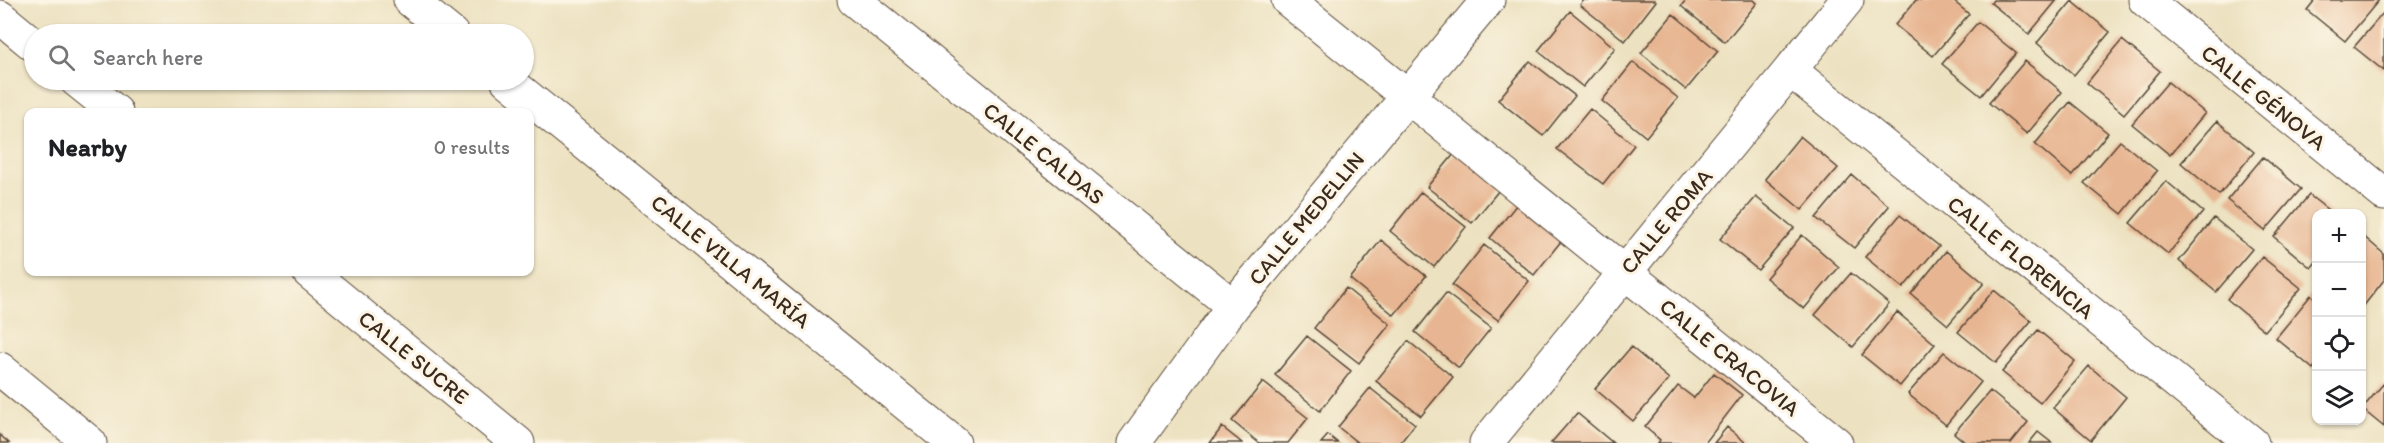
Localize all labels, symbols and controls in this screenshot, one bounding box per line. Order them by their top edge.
search box [24,24,534,90]
street label: CALLE GÉNOVA [2196,39,2332,156]
icon: search [45,41,78,74]
text: Search here [93,44,203,71]
street label: CALLE CALDAS [978,96,1110,210]
text: Nearby [48,131,127,163]
text: 0 results [434,135,510,159]
street label: CALLE MEDELLIN [1243,146,1370,291]
street label: CALLE ROMA [1615,163,1718,279]
street label: CALLE VILLA MARÍA [645,189,816,334]
street label: CALLE FLORENCIA [1942,190,2099,325]
map controls [2312,209,2366,425]
button: + [2312,209,2366,263]
button: − [2312,263,2366,317]
street label: CALLE CRACOVIA [1654,293,1805,422]
street label: CALLE SUCRE [353,305,474,410]
button: locate [2312,317,2366,371]
button: layers [2312,371,2366,425]

